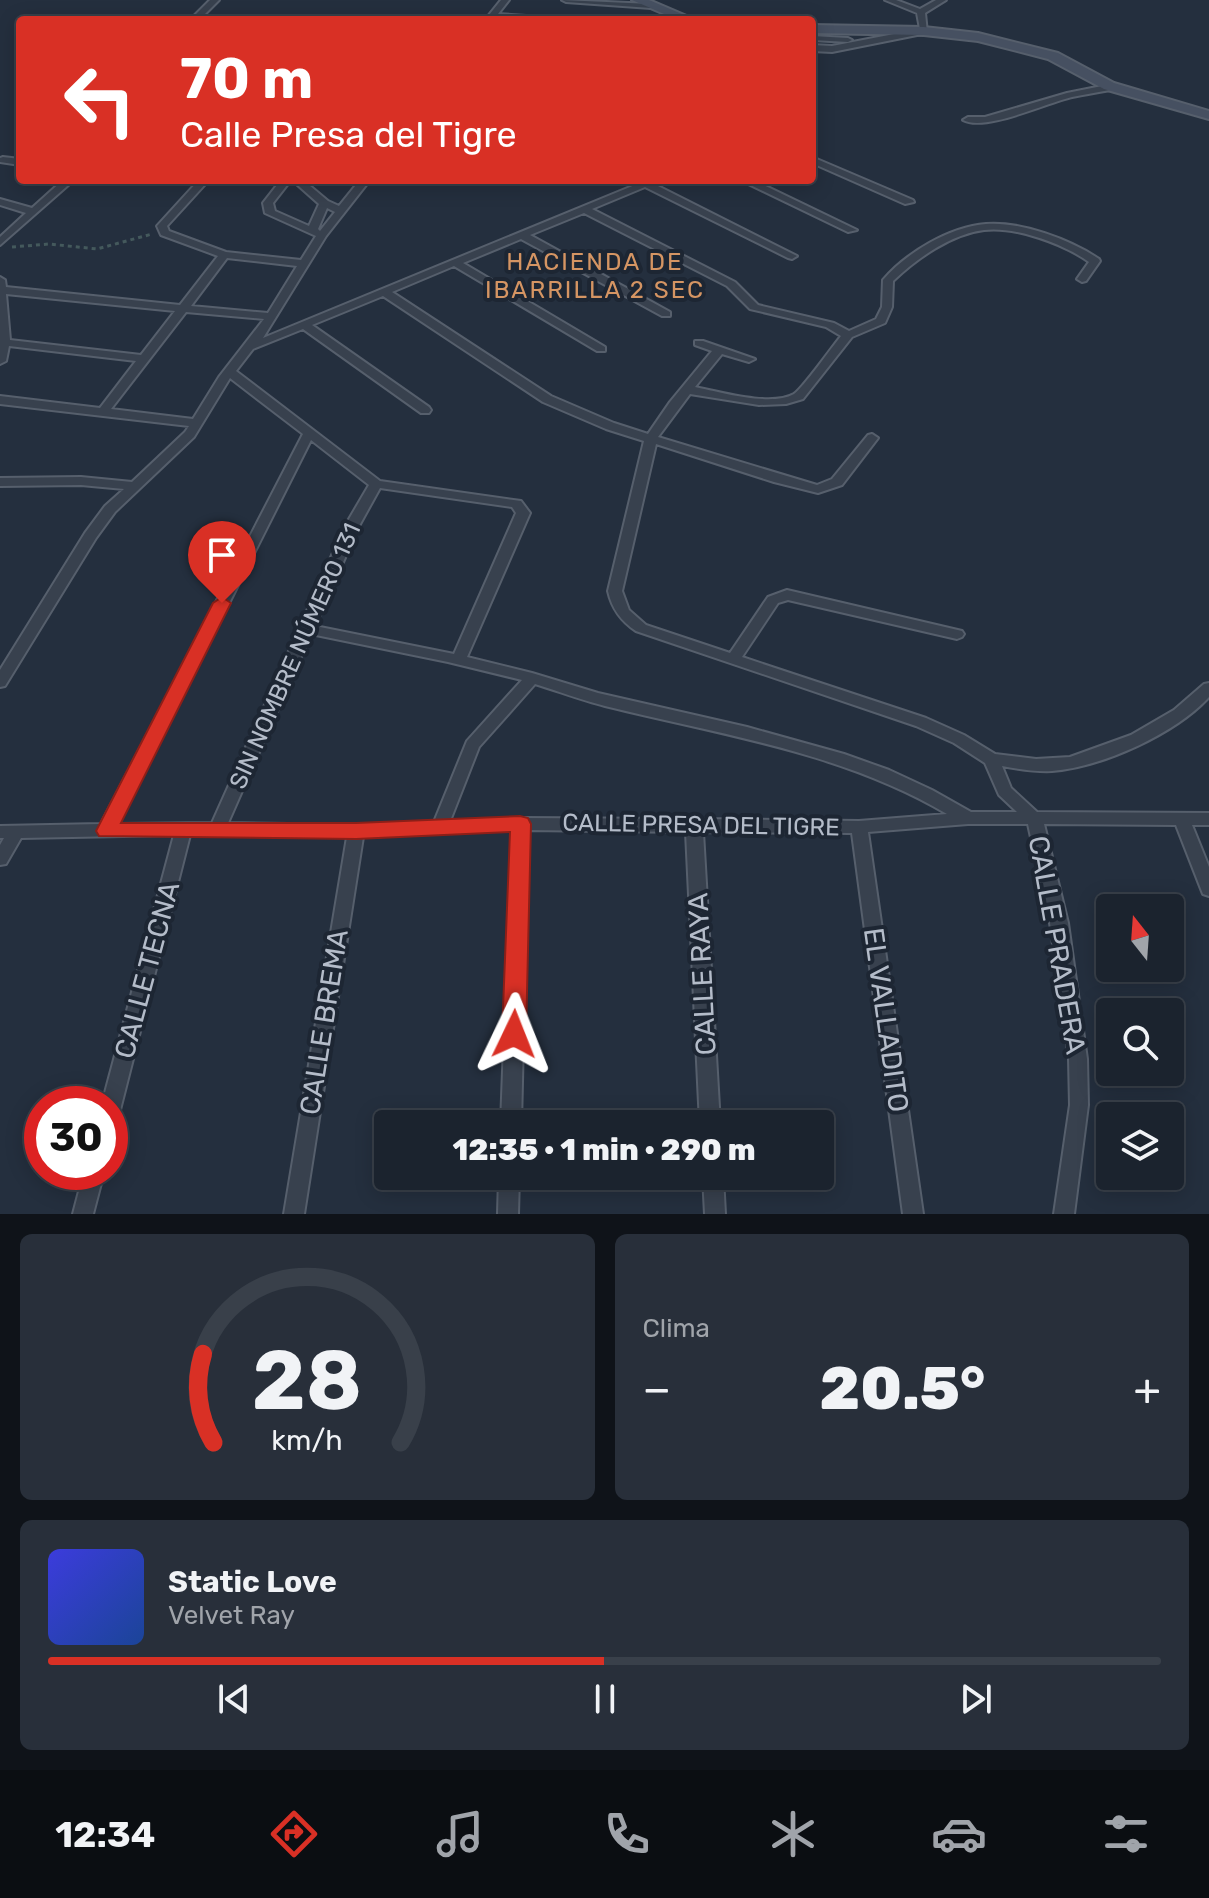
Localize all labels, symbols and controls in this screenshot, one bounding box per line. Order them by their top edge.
text: 70 m [180,46,313,112]
icon: left [48,48,152,152]
text: Calle Presa del Tigre [180,113,517,156]
district label: HACIENDA DE IBARRILLA 2 SEC [485,248,705,304]
street label: SIN NOMBRE NÚMERO 131 [224,519,366,793]
pin [188,521,256,603]
icon: arrive [200,533,244,577]
street label: CALLE PRESA DEL TIGRE [562,809,840,841]
street label: CALLE PRADERA [1022,833,1092,1057]
street label: CALLE TECNA [108,878,187,1062]
street label: CALLE RAYA [681,892,723,1056]
north arrow [1096,894,1184,982]
map controls [1096,894,1184,1190]
street label: EL VALLADITO [857,926,915,1114]
street label: CALLE BREMA [293,927,355,1117]
position arrow [472,992,556,1076]
button: search [1096,998,1184,1086]
speed limit sign: 30 [24,1086,128,1190]
button: layers [1096,1102,1184,1190]
text: 12:35 · 1 min · 290 m [452,1132,756,1168]
text: Clima [643,1313,710,1344]
text: 28 [252,1331,362,1430]
text: 20.5° [820,1353,985,1424]
text: − [643,1363,671,1415]
text: + [1134,1363,1161,1415]
text: km/h [272,1423,343,1457]
text: Static Love [168,1564,337,1600]
text: Velvet Ray [168,1600,295,1631]
icon: previous [212,1677,256,1721]
icon: pause [583,1677,627,1721]
icon: next [954,1677,998,1721]
icon: directions [266,1806,322,1862]
icon: music [432,1806,488,1862]
icon: phone [599,1806,655,1862]
icon: climate [765,1806,821,1862]
icon: car [931,1806,987,1862]
icon: filters [1098,1806,1154,1862]
text: 12:34 [55,1813,155,1856]

